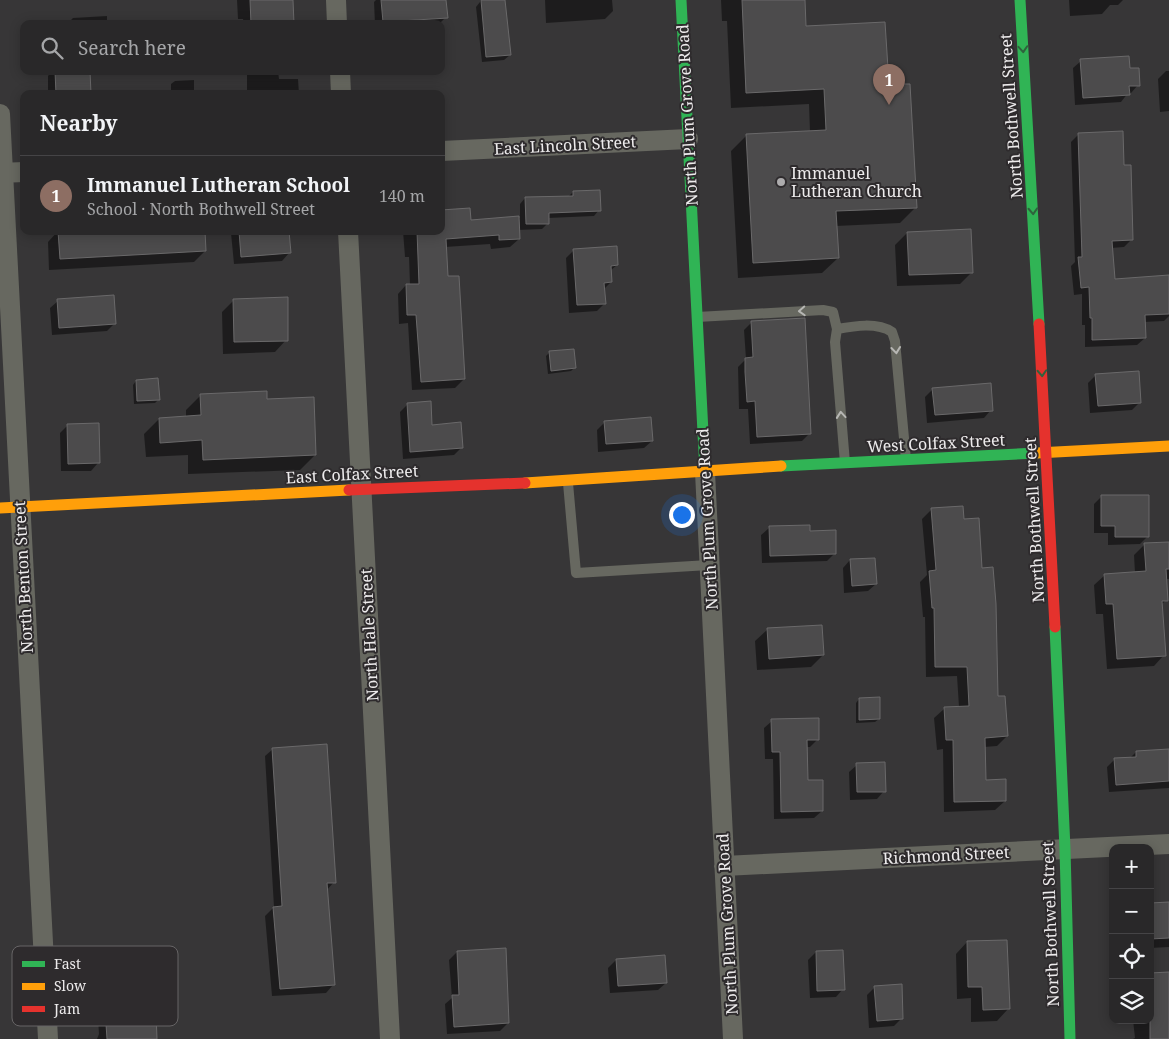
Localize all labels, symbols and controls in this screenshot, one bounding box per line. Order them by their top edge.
search box [20,20,445,75]
street label: North Plum Grove Road [671,24,703,206]
street label: North Bothwell Street [994,32,1028,199]
icon: search [38,34,66,62]
text: Search here [78,35,186,61]
one-way arrow [1017,45,1028,53]
pin: 1 [873,64,905,105]
text: Nearby [40,109,118,137]
street label: East Lincoln Street [493,130,637,160]
place label: Immanuel Lutheran Church [791,162,922,202]
text: Immanuel Lutheran School [87,172,350,198]
marker: Immanuel Lutheran Church [775,176,787,188]
text: 1 [51,185,61,207]
text: 140 m [379,185,425,207]
text: School · North Bothwell Street [87,198,315,220]
one-way arrow [1027,207,1038,215]
one-way arrow [798,305,806,316]
one-way arrow [890,347,901,355]
one-way arrow [1037,369,1048,377]
one-way arrow [836,411,847,419]
street label: North Plum Grove Road [691,428,723,610]
street label: West Colfax Street [866,428,1006,458]
street label: North Bothwell Street [1019,436,1049,603]
street label: East Colfax Street [285,460,419,488]
street label: North Benton Street [8,500,38,654]
your location [669,502,695,528]
street label: North Hale Street [355,568,383,702]
street label: North Plum Grove Road [711,833,743,1015]
street label: Richmond Street [882,841,1010,869]
street label: North Bothwell Street [1036,841,1064,1007]
map controls [1109,844,1154,1024]
button: + [1109,844,1154,889]
button: − [1109,889,1154,934]
button: locate [1109,934,1154,979]
legend [12,946,178,1026]
text: Fast [54,954,81,973]
text: Slow [54,976,87,995]
button: layers [1109,979,1154,1024]
text: Jam [53,999,80,1018]

